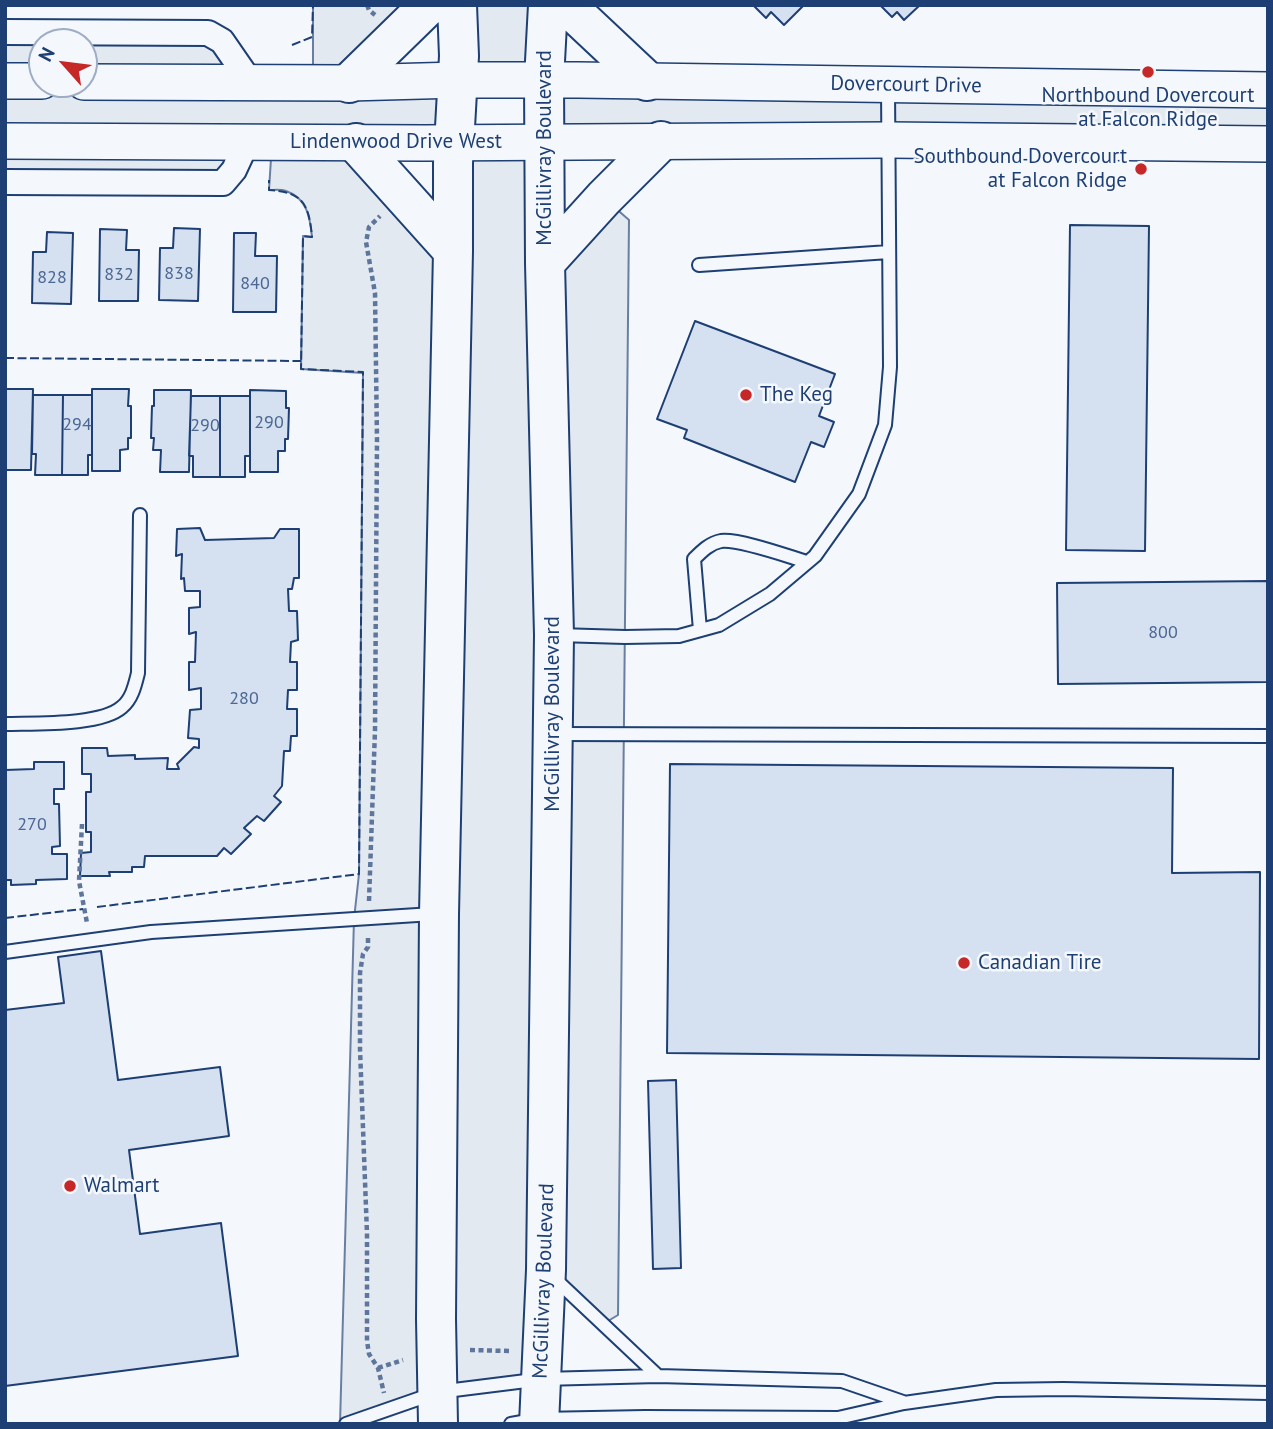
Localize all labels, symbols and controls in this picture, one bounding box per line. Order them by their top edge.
north arrow [28,28,98,98]
text: N [33,43,60,65]
street label: McGillivray Boulevard [532,50,558,246]
marker: Northbound Dovercourt at Falcon Ridge [1140,64,1156,80]
street label: Dovercourt Drive [830,71,982,99]
place label: Northbound Dovercourt at Falcon Ridge [1042,83,1254,133]
street label: Lindenwood Drive West [290,129,502,155]
place label: Southbound Dovercourt at Falcon Ridge [913,144,1127,194]
marker: Southbound Dovercourt at Falcon Ridge [1133,161,1149,177]
house number: 838 [164,263,194,285]
house number: 832 [104,264,134,286]
house number: 828 [37,267,67,289]
house number: 840 [240,273,270,295]
place label: The Keg [760,382,833,408]
marker: The Keg [738,387,754,403]
house number: 290 [254,412,284,434]
house number: 294 [62,414,92,436]
house number: 290 [190,415,220,437]
street label: McGillivray Boulevard [540,616,566,812]
house number: 800 [1148,622,1178,644]
house number: 280 [229,688,259,710]
house number: 270 [17,814,47,836]
place label: Canadian Tire [978,950,1101,976]
marker: Canadian Tire [956,955,972,971]
place label: Walmart [84,1173,159,1199]
marker: Walmart [62,1178,78,1194]
street label: McGillivray Boulevard [528,1183,560,1379]

